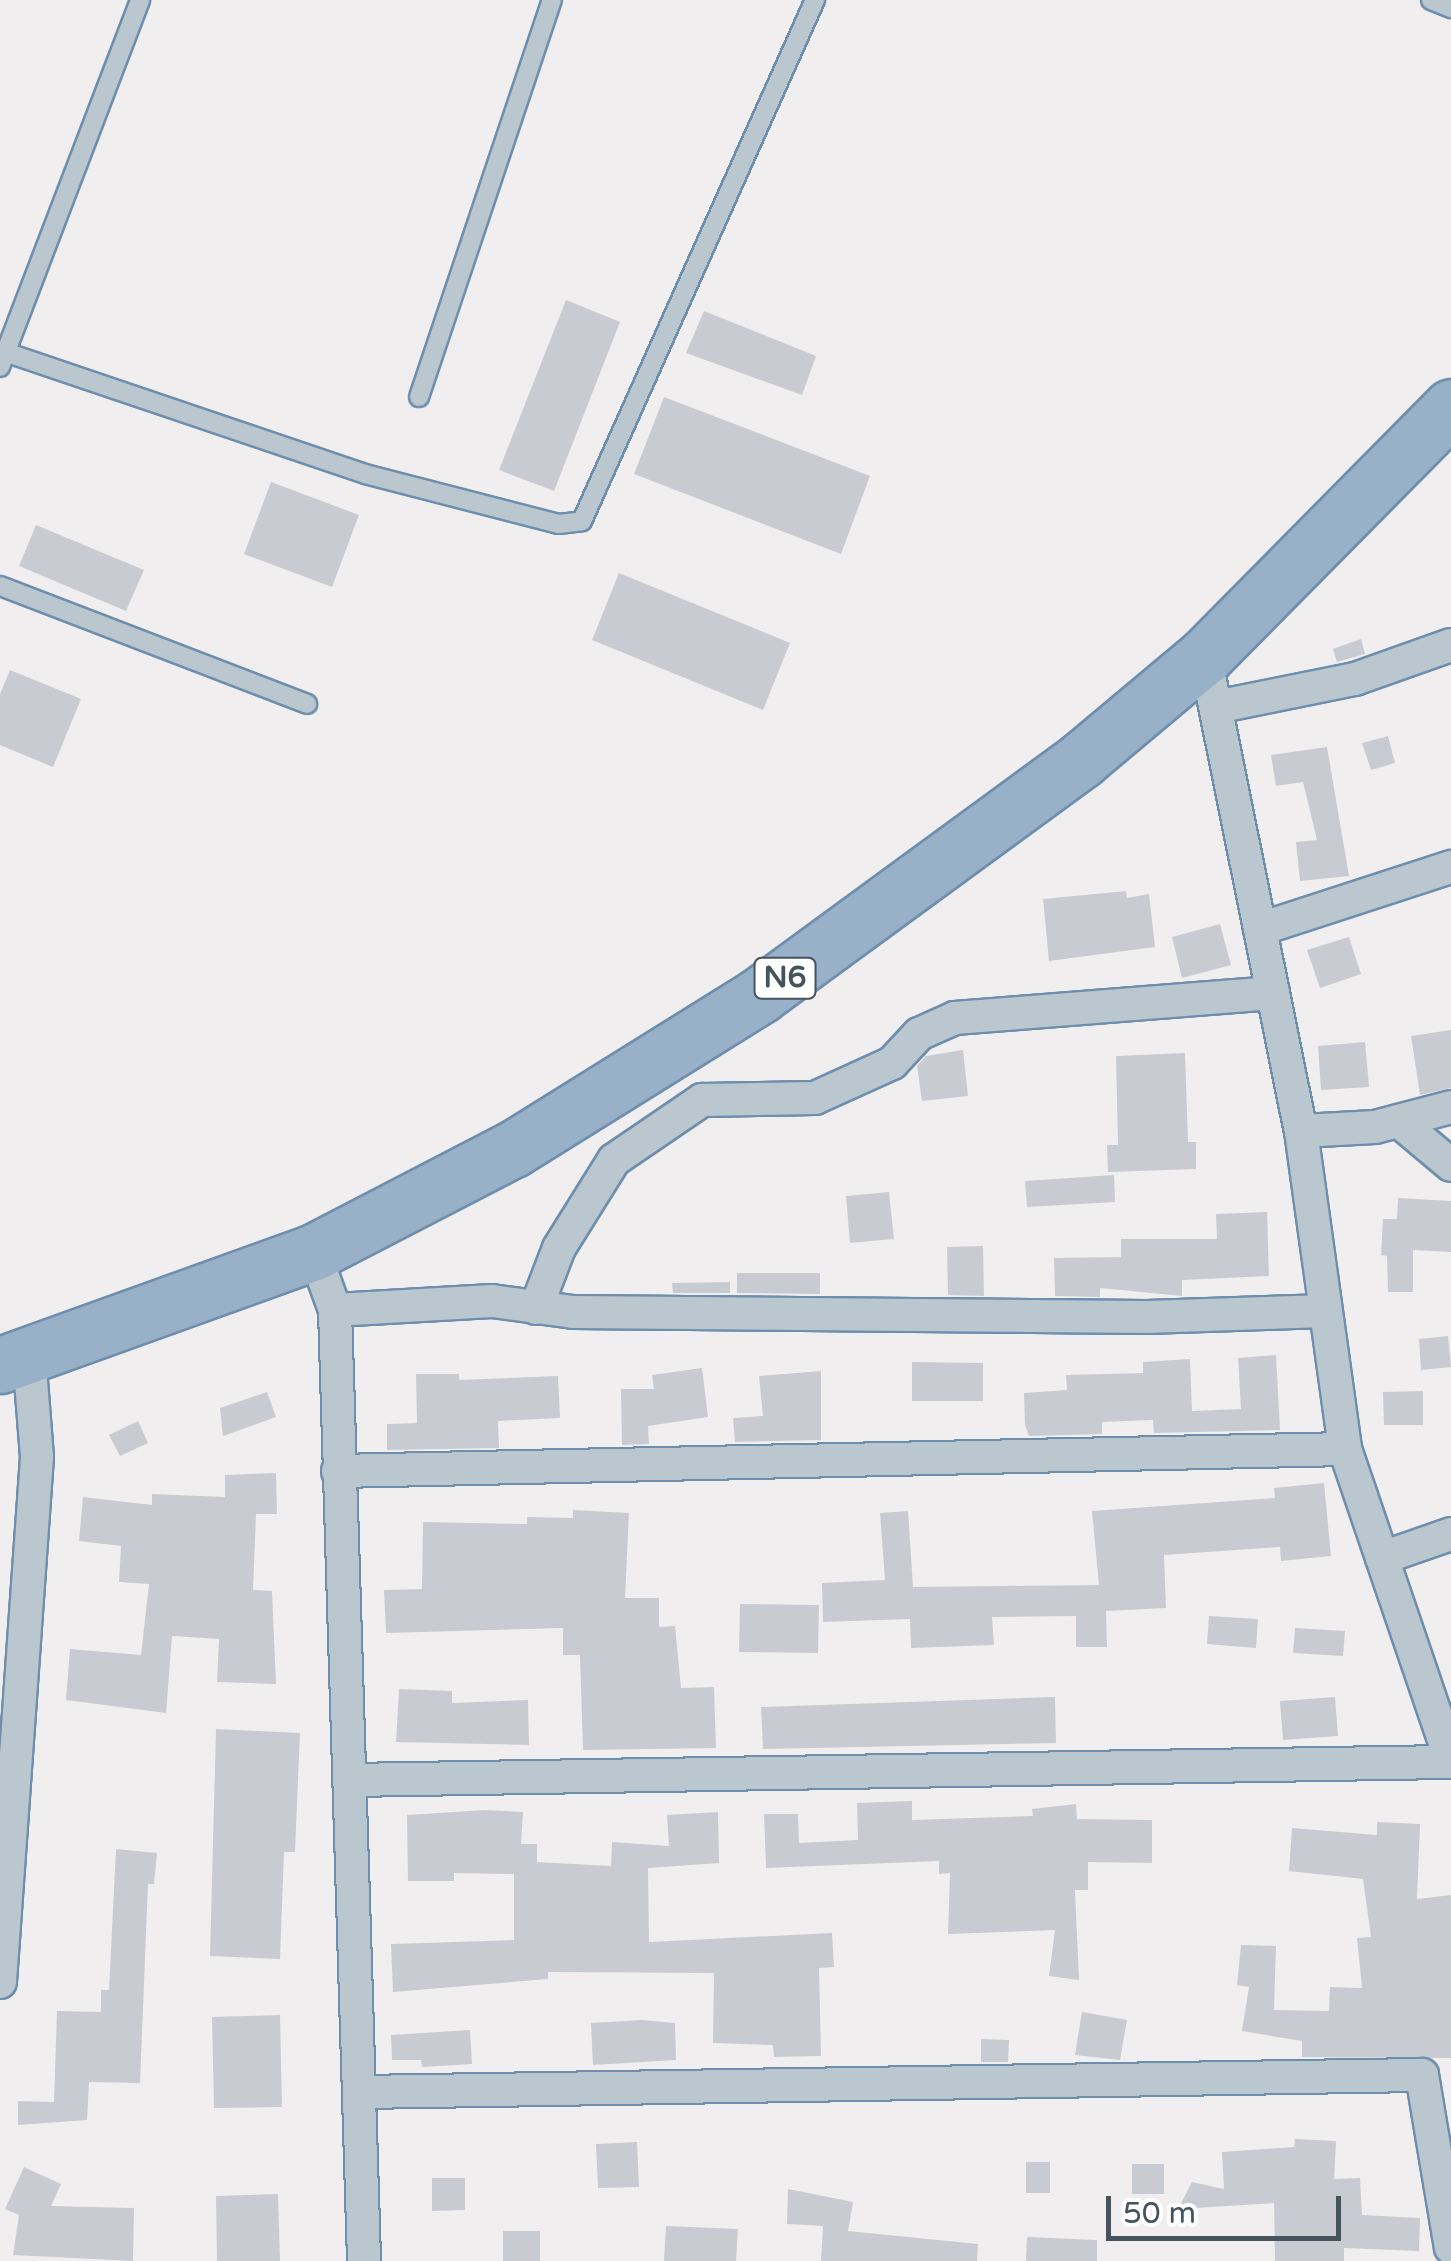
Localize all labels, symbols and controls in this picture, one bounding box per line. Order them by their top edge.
road number: N6 [752,953,818,1003]
scale bar [1111,2176,1346,2238]
text: 50 m [1123,2195,1196,2232]

